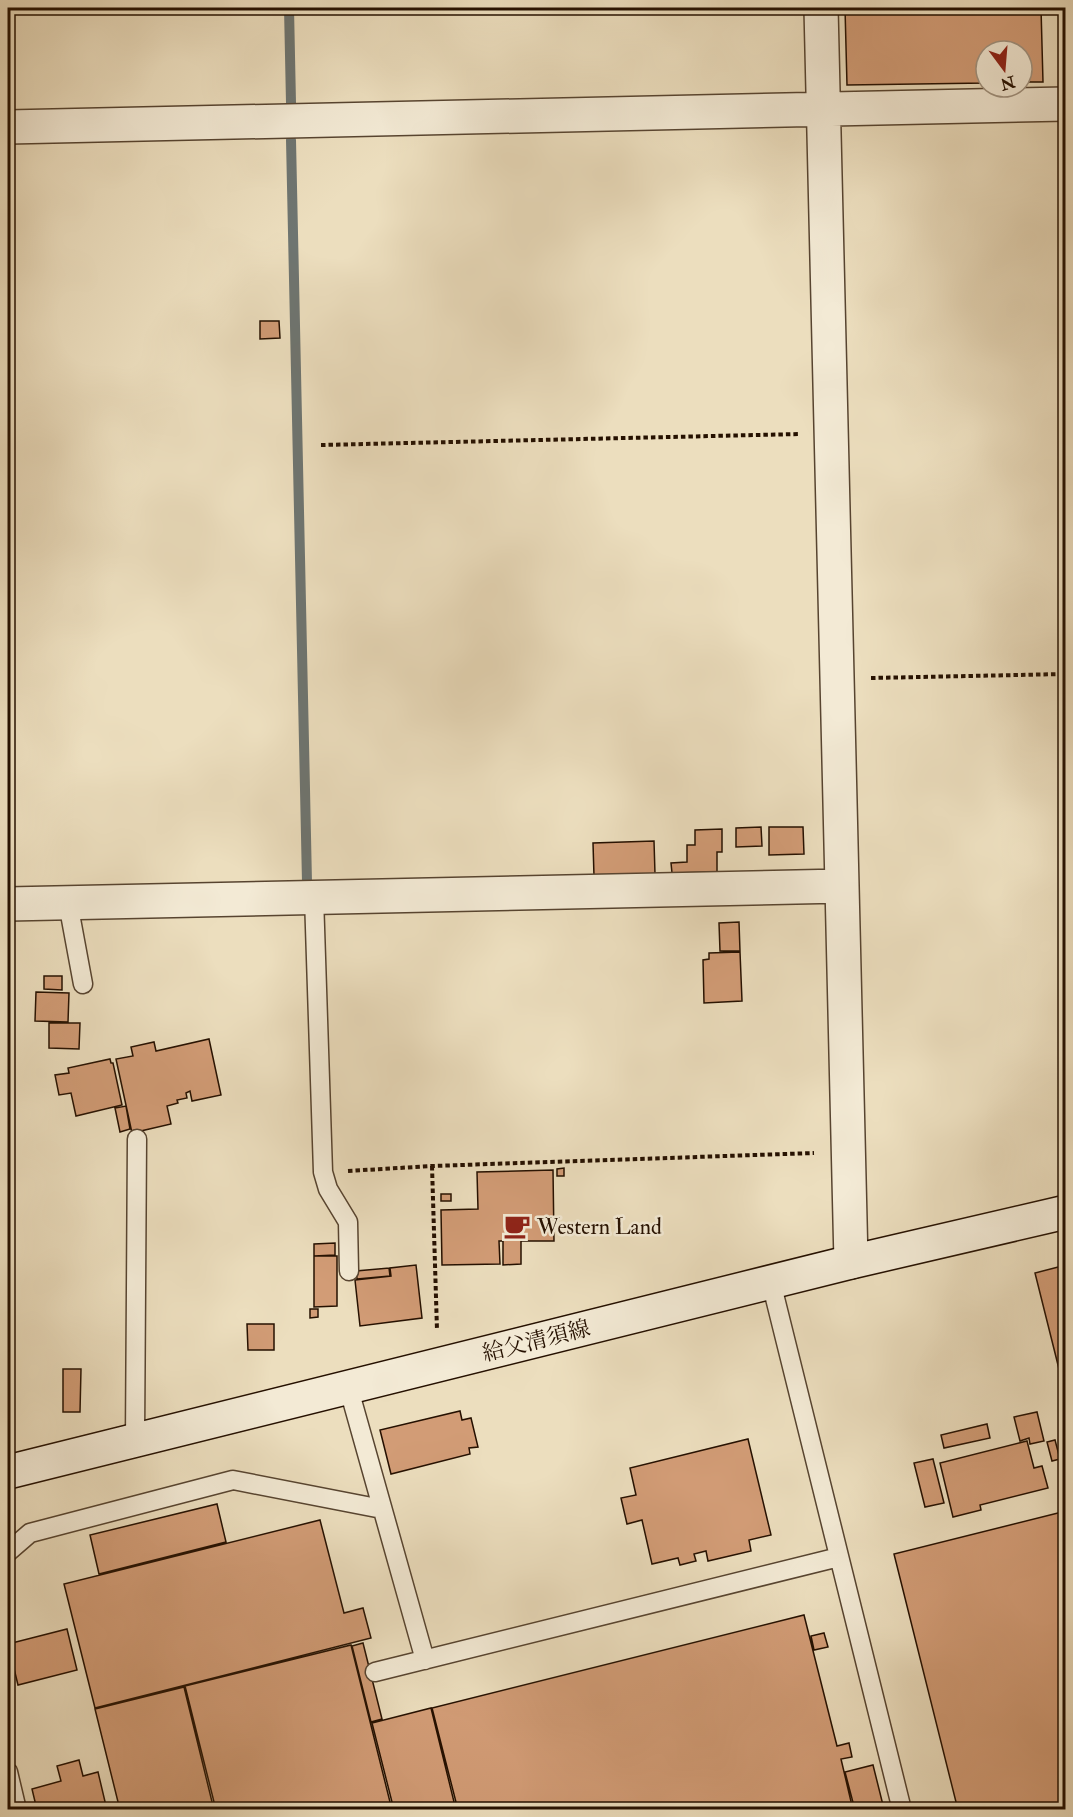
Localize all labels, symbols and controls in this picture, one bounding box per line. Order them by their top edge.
north arrow [974,39,1034,99]
text: N [998,71,1018,94]
cafe icon: Western Land [502,1211,532,1241]
place label: Western Land [536,1213,662,1241]
street label: 給父清須線 [479,1314,593,1368]

